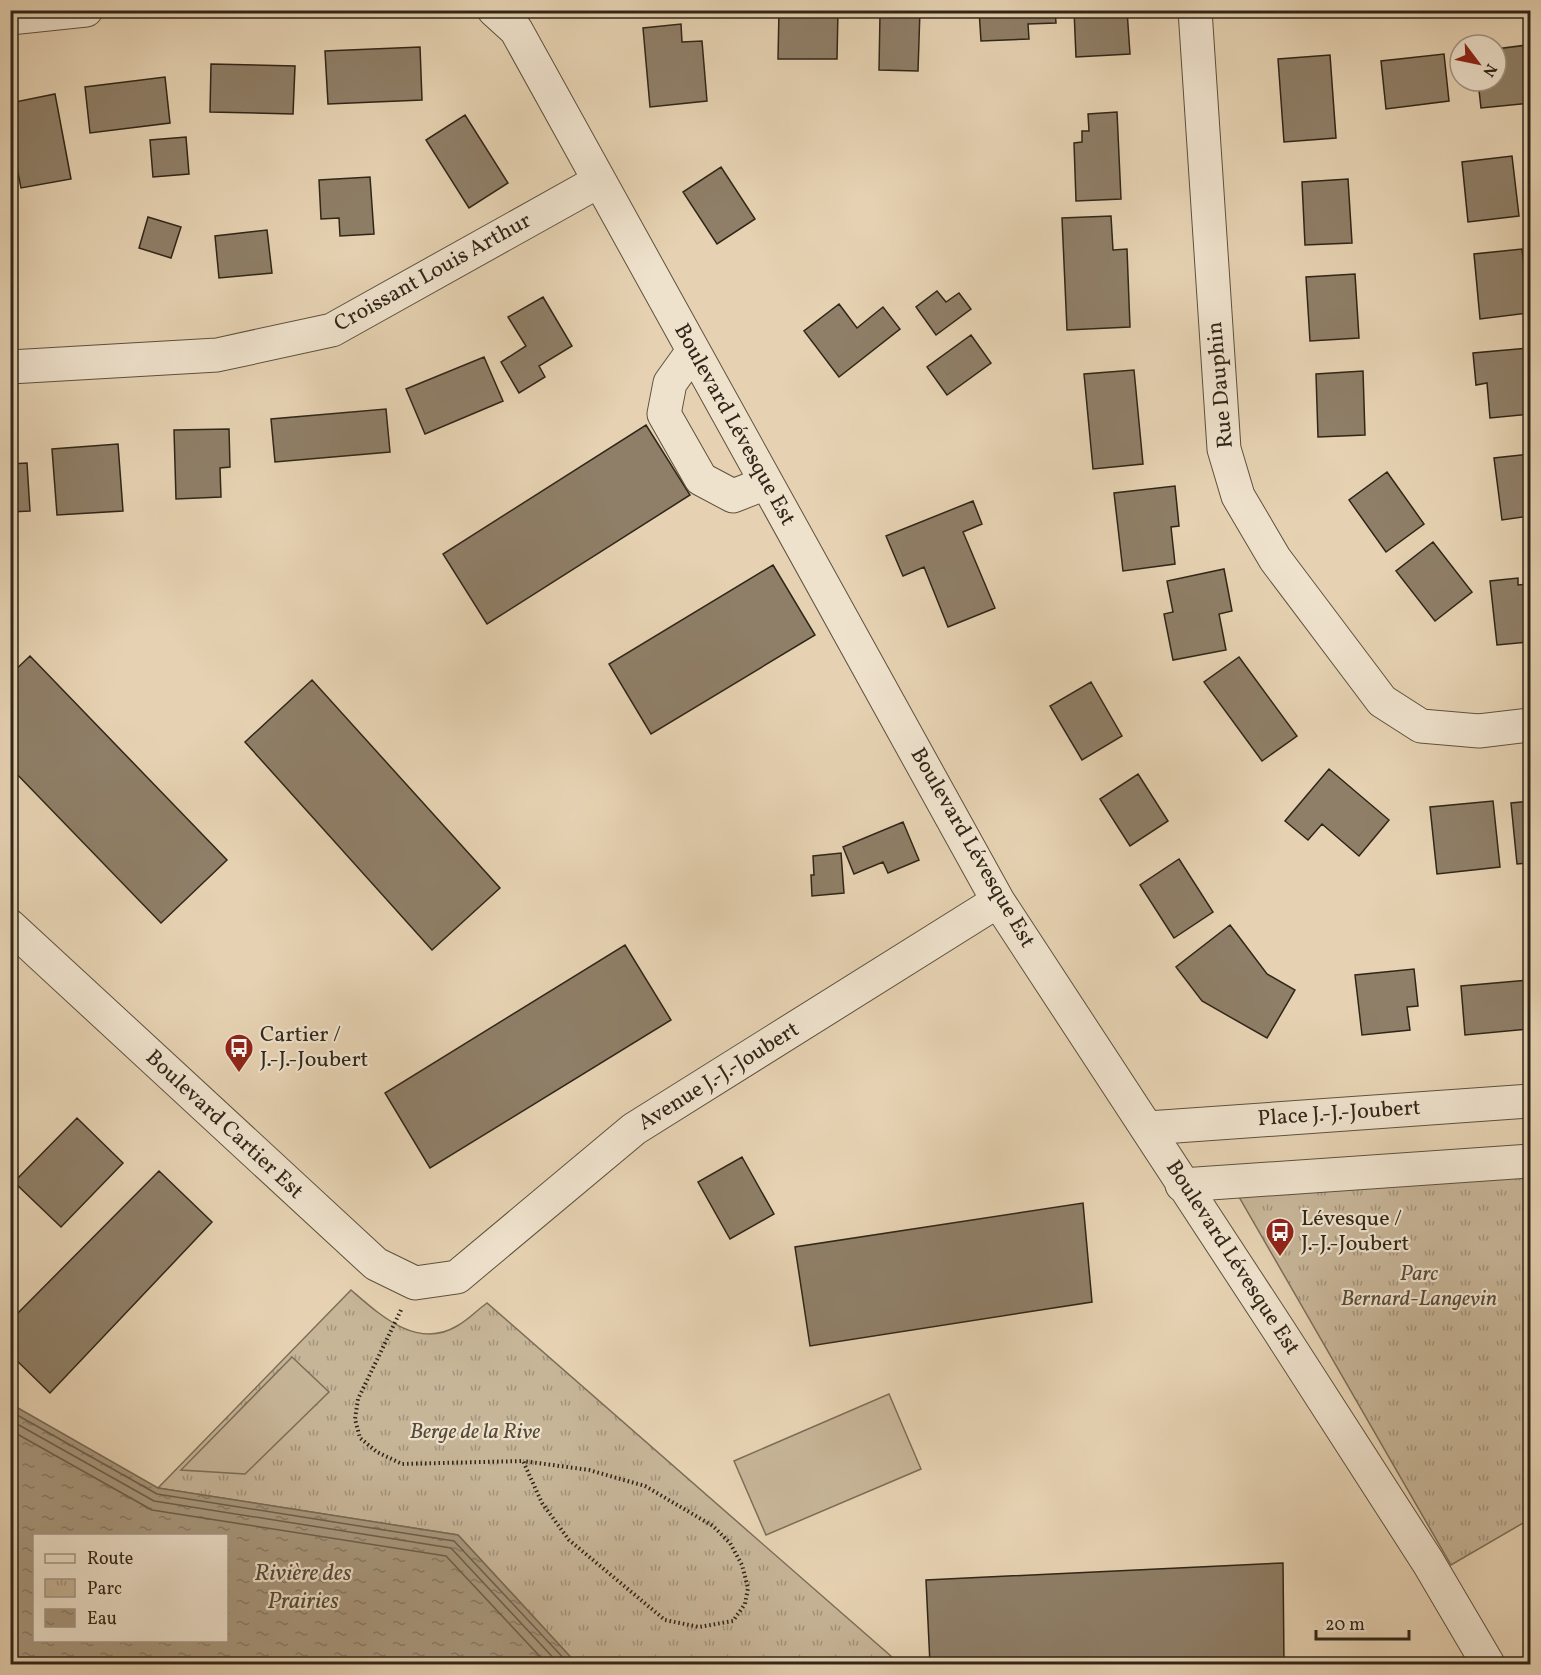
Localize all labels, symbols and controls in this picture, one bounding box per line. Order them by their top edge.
north arrow [1448,33,1508,93]
text: N [1476,59,1501,81]
street label: Croissant Louis Arthur [329,206,537,340]
street label: Boulevard Lévesque Est [666,318,803,532]
street label: Rue Dauphin [1200,320,1242,450]
street label: Boulevard Lévesque Est [902,742,1042,954]
street label: Avenue J.-J.-Joubert [632,1015,806,1139]
place label: Cartier / J.-J.-Joubert [260,1020,369,1076]
bus stop icon: Cartier / J.-J.-Joubert [223,1032,255,1074]
street label: Boulevard Cartier Est [138,1043,310,1207]
street label: Place J.-J.-Joubert [1256,1093,1422,1135]
street label: Boulevard Lévesque Est [1157,1155,1307,1362]
place label: Lévesque / J.-J.-Joubert [1301,1204,1410,1260]
bus stop icon: Lévesque / J.-J.-Joubert [1264,1216,1296,1258]
park label: Parc Bernard-Langevin [1341,1259,1497,1315]
park label: Berge de la Rive [410,1417,540,1448]
legend [33,1534,228,1642]
text: Route [87,1547,133,1572]
water label: Rivière des Prairies [254,1557,352,1619]
text: Parc [87,1577,122,1602]
scale bar [1316,1603,1409,1641]
text: Eau [87,1607,117,1632]
text: 20 m [1325,1613,1365,1638]

